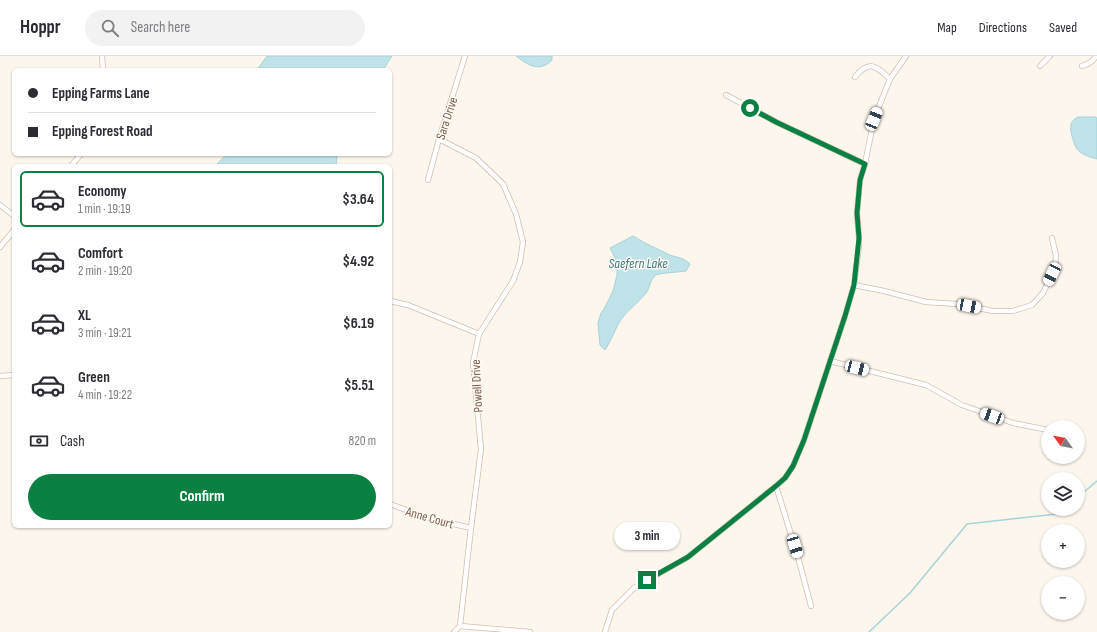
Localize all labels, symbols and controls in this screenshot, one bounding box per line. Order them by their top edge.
search box [85,10,365,46]
text: Hoppr [20,16,61,39]
icon: search [99,17,121,39]
text: Search here [131,18,190,37]
text: Map [937,19,957,36]
text: Directions [979,19,1027,36]
text: Saved [1049,19,1077,36]
text: Epping Farms Lane [52,84,150,103]
street label: Sara Drive [433,95,461,142]
route start [741,99,759,117]
car [864,106,884,132]
text: Epping Forest Road [52,122,153,141]
icon: car [30,181,66,217]
text: Economy [78,182,127,201]
text: $3.64 [342,190,374,209]
text: 1 min · 19:19 [78,201,131,217]
icon: car [30,243,66,279]
text: Comfort [78,244,123,263]
text: $4.92 [342,252,374,271]
water label: Saefern Lake [608,255,668,272]
car [1041,261,1063,287]
text: 2 min · 19:20 [78,263,132,279]
car [956,298,982,314]
icon: car [30,305,66,341]
text: XL [78,306,91,325]
text: $6.19 [343,314,374,333]
text: 3 min · 19:21 [78,325,131,341]
street label: Powell Drive [468,359,486,413]
car [844,359,870,377]
icon: car [30,367,66,403]
text: Green [78,368,110,387]
text: $5.51 [344,376,374,395]
text: 4 min · 19:22 [78,387,132,403]
car [979,406,1005,426]
north arrow [1041,420,1085,464]
map controls [1041,420,1085,620]
icon: cash [28,430,50,452]
text: Cash [60,432,85,451]
text: 820 m [349,433,376,449]
button: layers [1041,472,1085,516]
button: Confirm [28,474,376,520]
street label: Anne Court [403,503,456,532]
callout: 3 min [614,522,680,550]
button: + [1041,524,1085,568]
text: 3 min [635,528,659,544]
car [786,533,804,559]
route end [638,571,656,589]
button: − [1041,576,1085,620]

